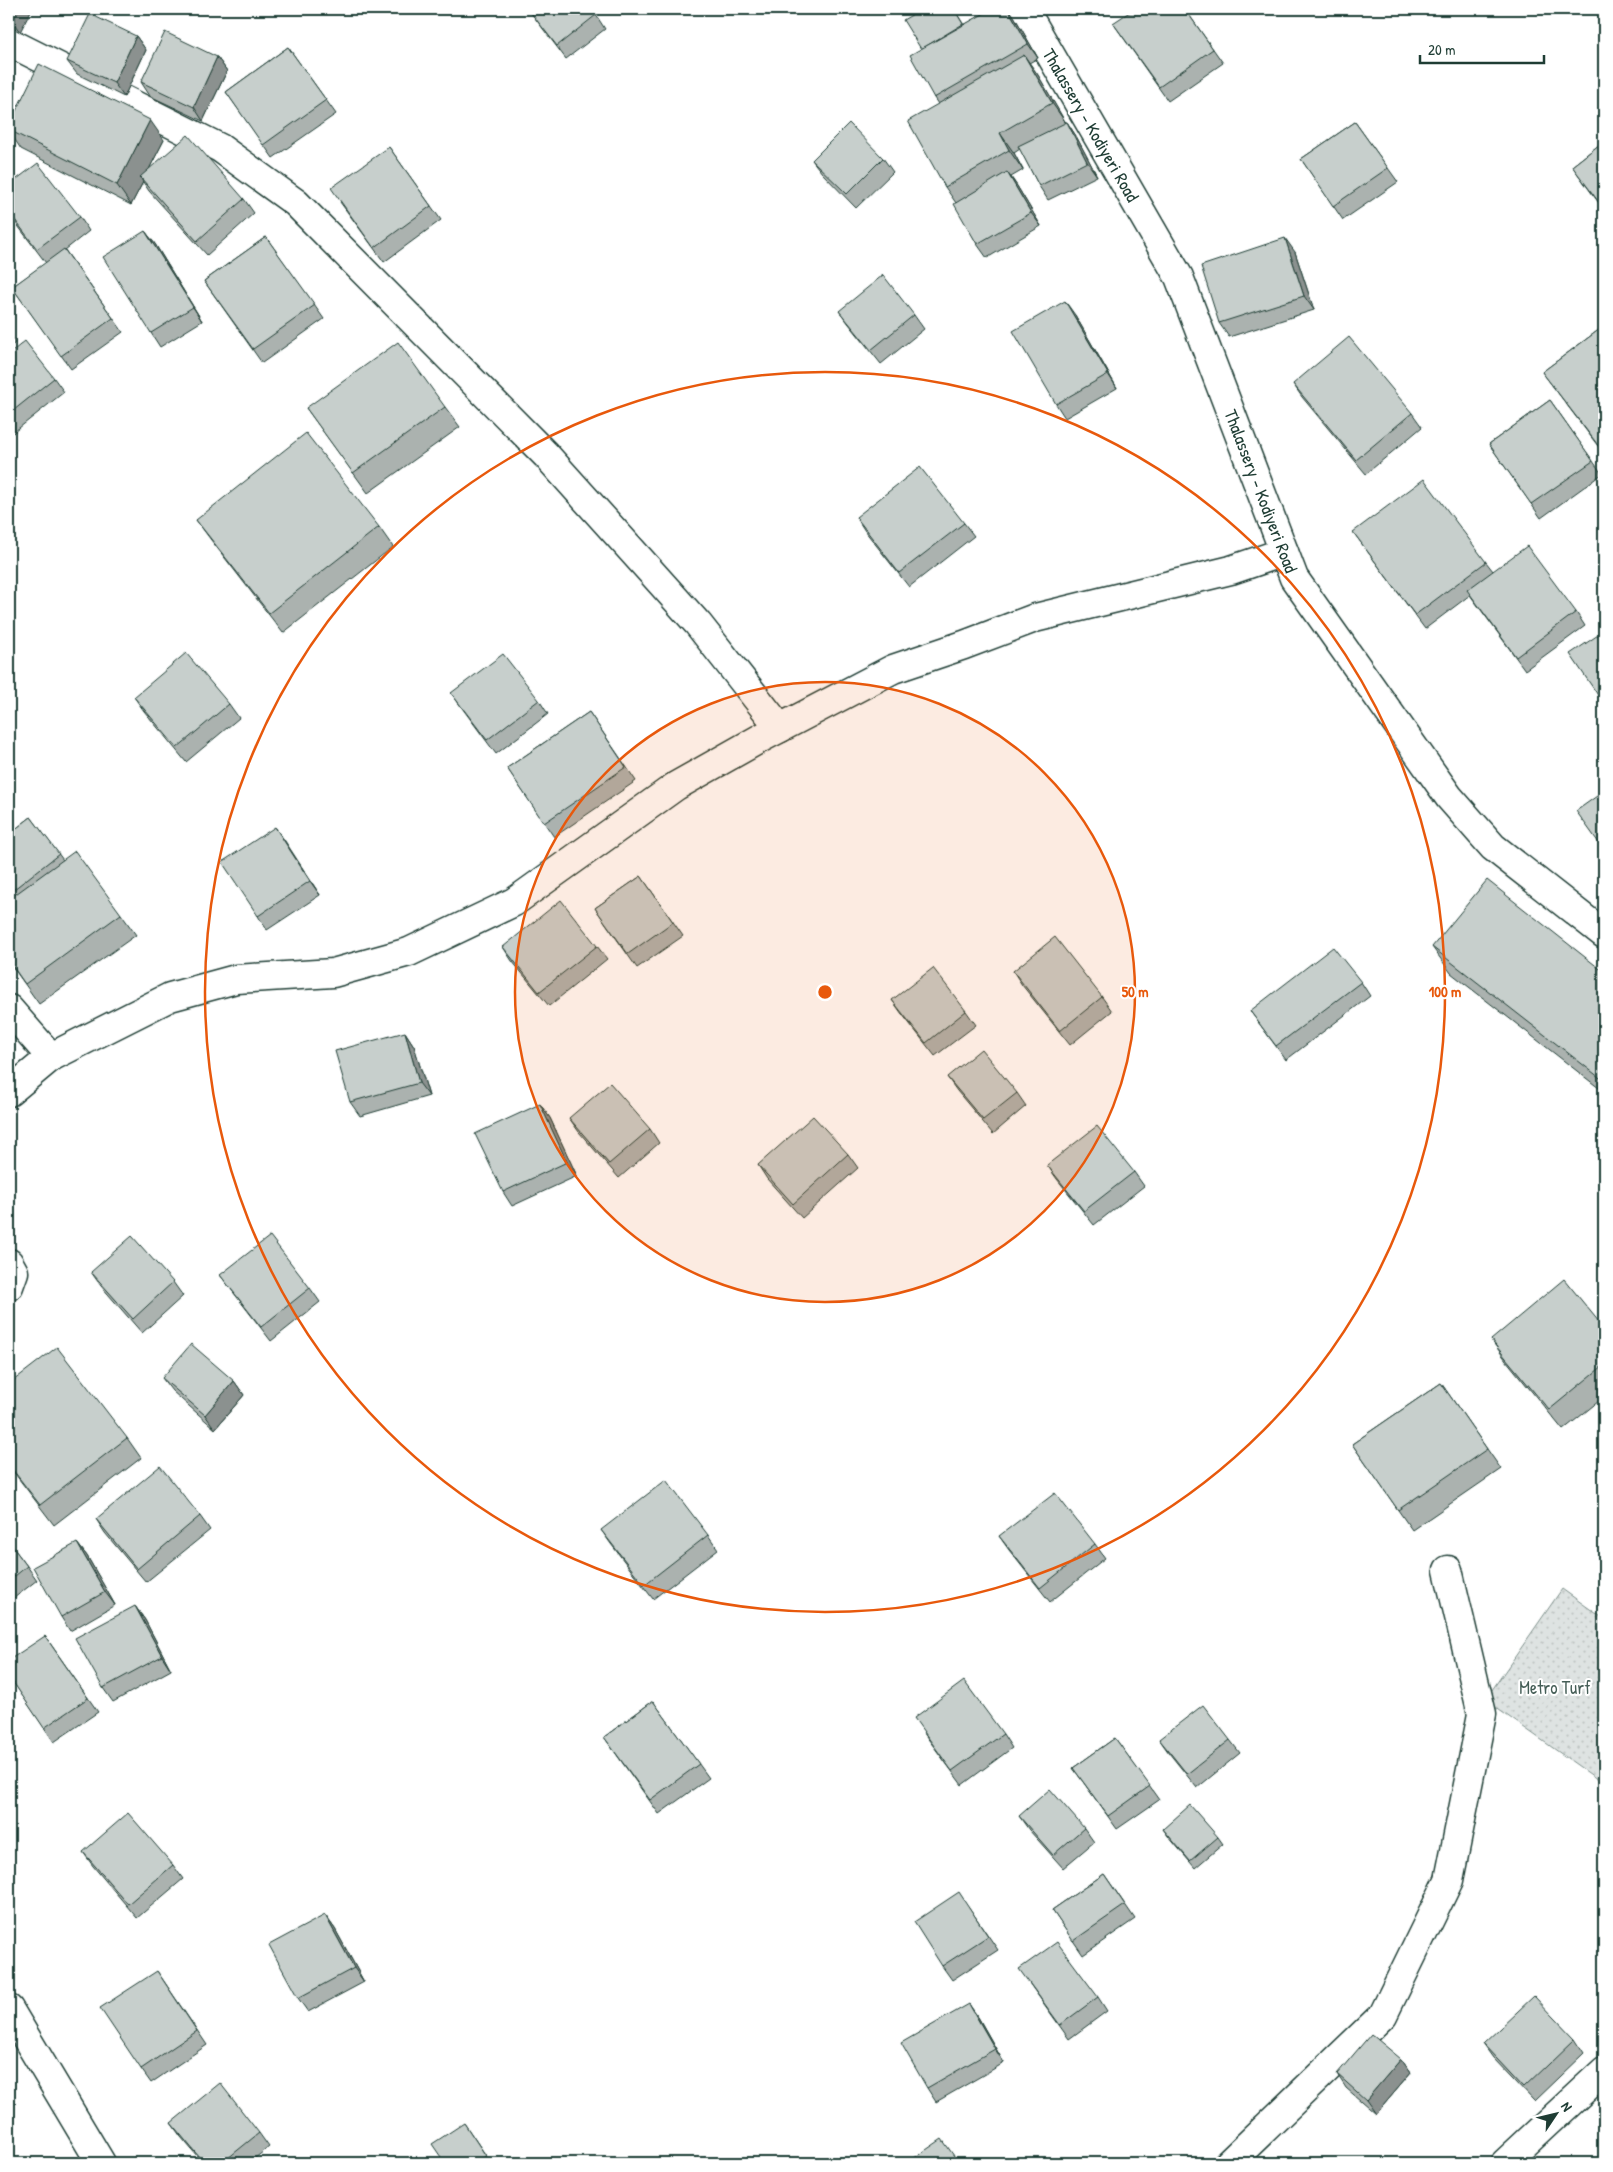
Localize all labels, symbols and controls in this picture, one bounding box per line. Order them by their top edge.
scale bar [1420,32,1544,64]
text: 20 m [1428,39,1455,60]
street label: Thalassery - Kodiyeri Road [1037,44,1145,206]
street label: Thalassery - Kodiyeri Road [1218,406,1304,576]
text: 50 m [1122,981,1148,1002]
text: 100 m [1429,981,1461,1002]
centre of rings [816,983,834,1001]
park label: Metro Turf [1519,1675,1591,1700]
north arrow [1530,2090,1580,2140]
text: N [1557,2098,1577,2115]

